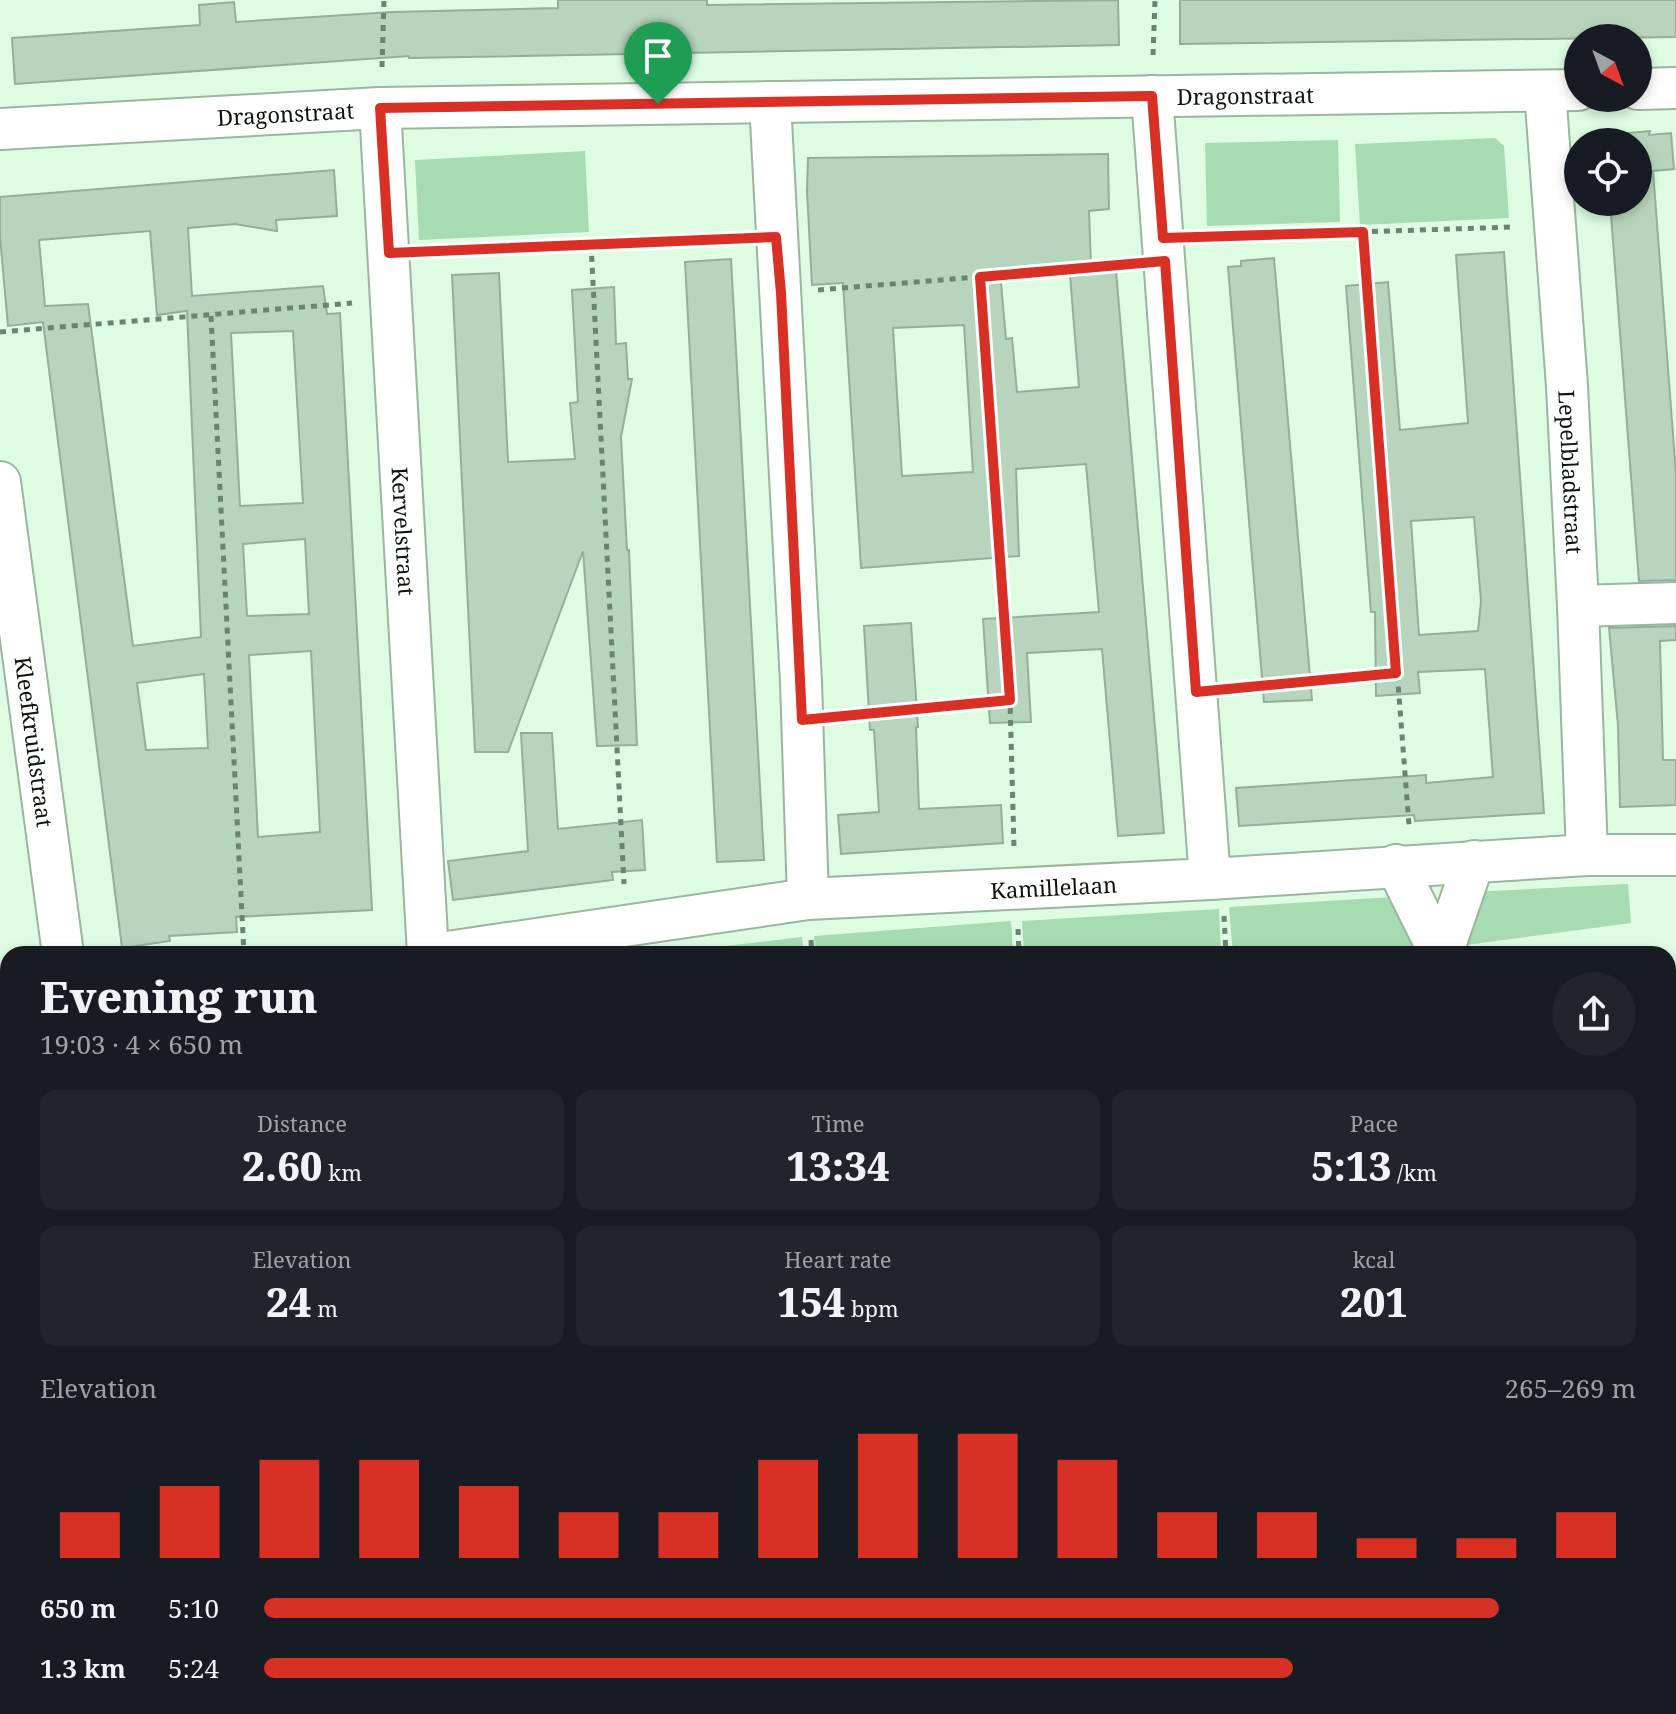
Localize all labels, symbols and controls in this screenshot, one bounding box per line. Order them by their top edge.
pin [624,22,692,104]
north arrow [1564,24,1652,112]
map controls [1564,24,1652,216]
icon: arrive [636,34,680,78]
street label: Dragonstraat [1176,79,1314,111]
street label: Dragonstraat [216,94,355,132]
button: locate [1564,128,1652,216]
street label: Lepelbladstraat [1552,389,1590,555]
street label: Kervelstraat [385,466,423,597]
street label: Kleefkruidstraat [8,655,61,829]
street label: Kamillelaan [990,869,1118,905]
text: Evening run [40,966,318,1026]
button: share [1552,972,1636,1056]
text: 19:03 · 4 × 650 m [40,1026,243,1062]
text: Distance [257,1108,347,1138]
text: Time [811,1108,865,1138]
text: Pace [1350,1108,1398,1138]
text: 2.60 [242,1138,323,1193]
text: 13:34 [786,1138,890,1193]
text: 5:13 [1311,1138,1391,1193]
text: km [323,1157,362,1187]
text: /km [1391,1157,1437,1187]
text: Elevation [252,1244,352,1274]
text: Heart rate [784,1244,892,1274]
text: kcal [1353,1244,1395,1274]
text: 24 [266,1274,311,1329]
text: 154 [777,1274,845,1329]
text: 201 [1340,1274,1408,1329]
text: m [311,1293,338,1323]
text: bpm [845,1293,899,1323]
text: Elevation [40,1370,157,1406]
text: 265–269 m [1504,1370,1636,1406]
text: 650 m [40,1590,116,1626]
text: 5:10 [168,1590,219,1626]
text: 1.3 km [40,1650,126,1686]
text: 5:24 [168,1650,219,1686]

